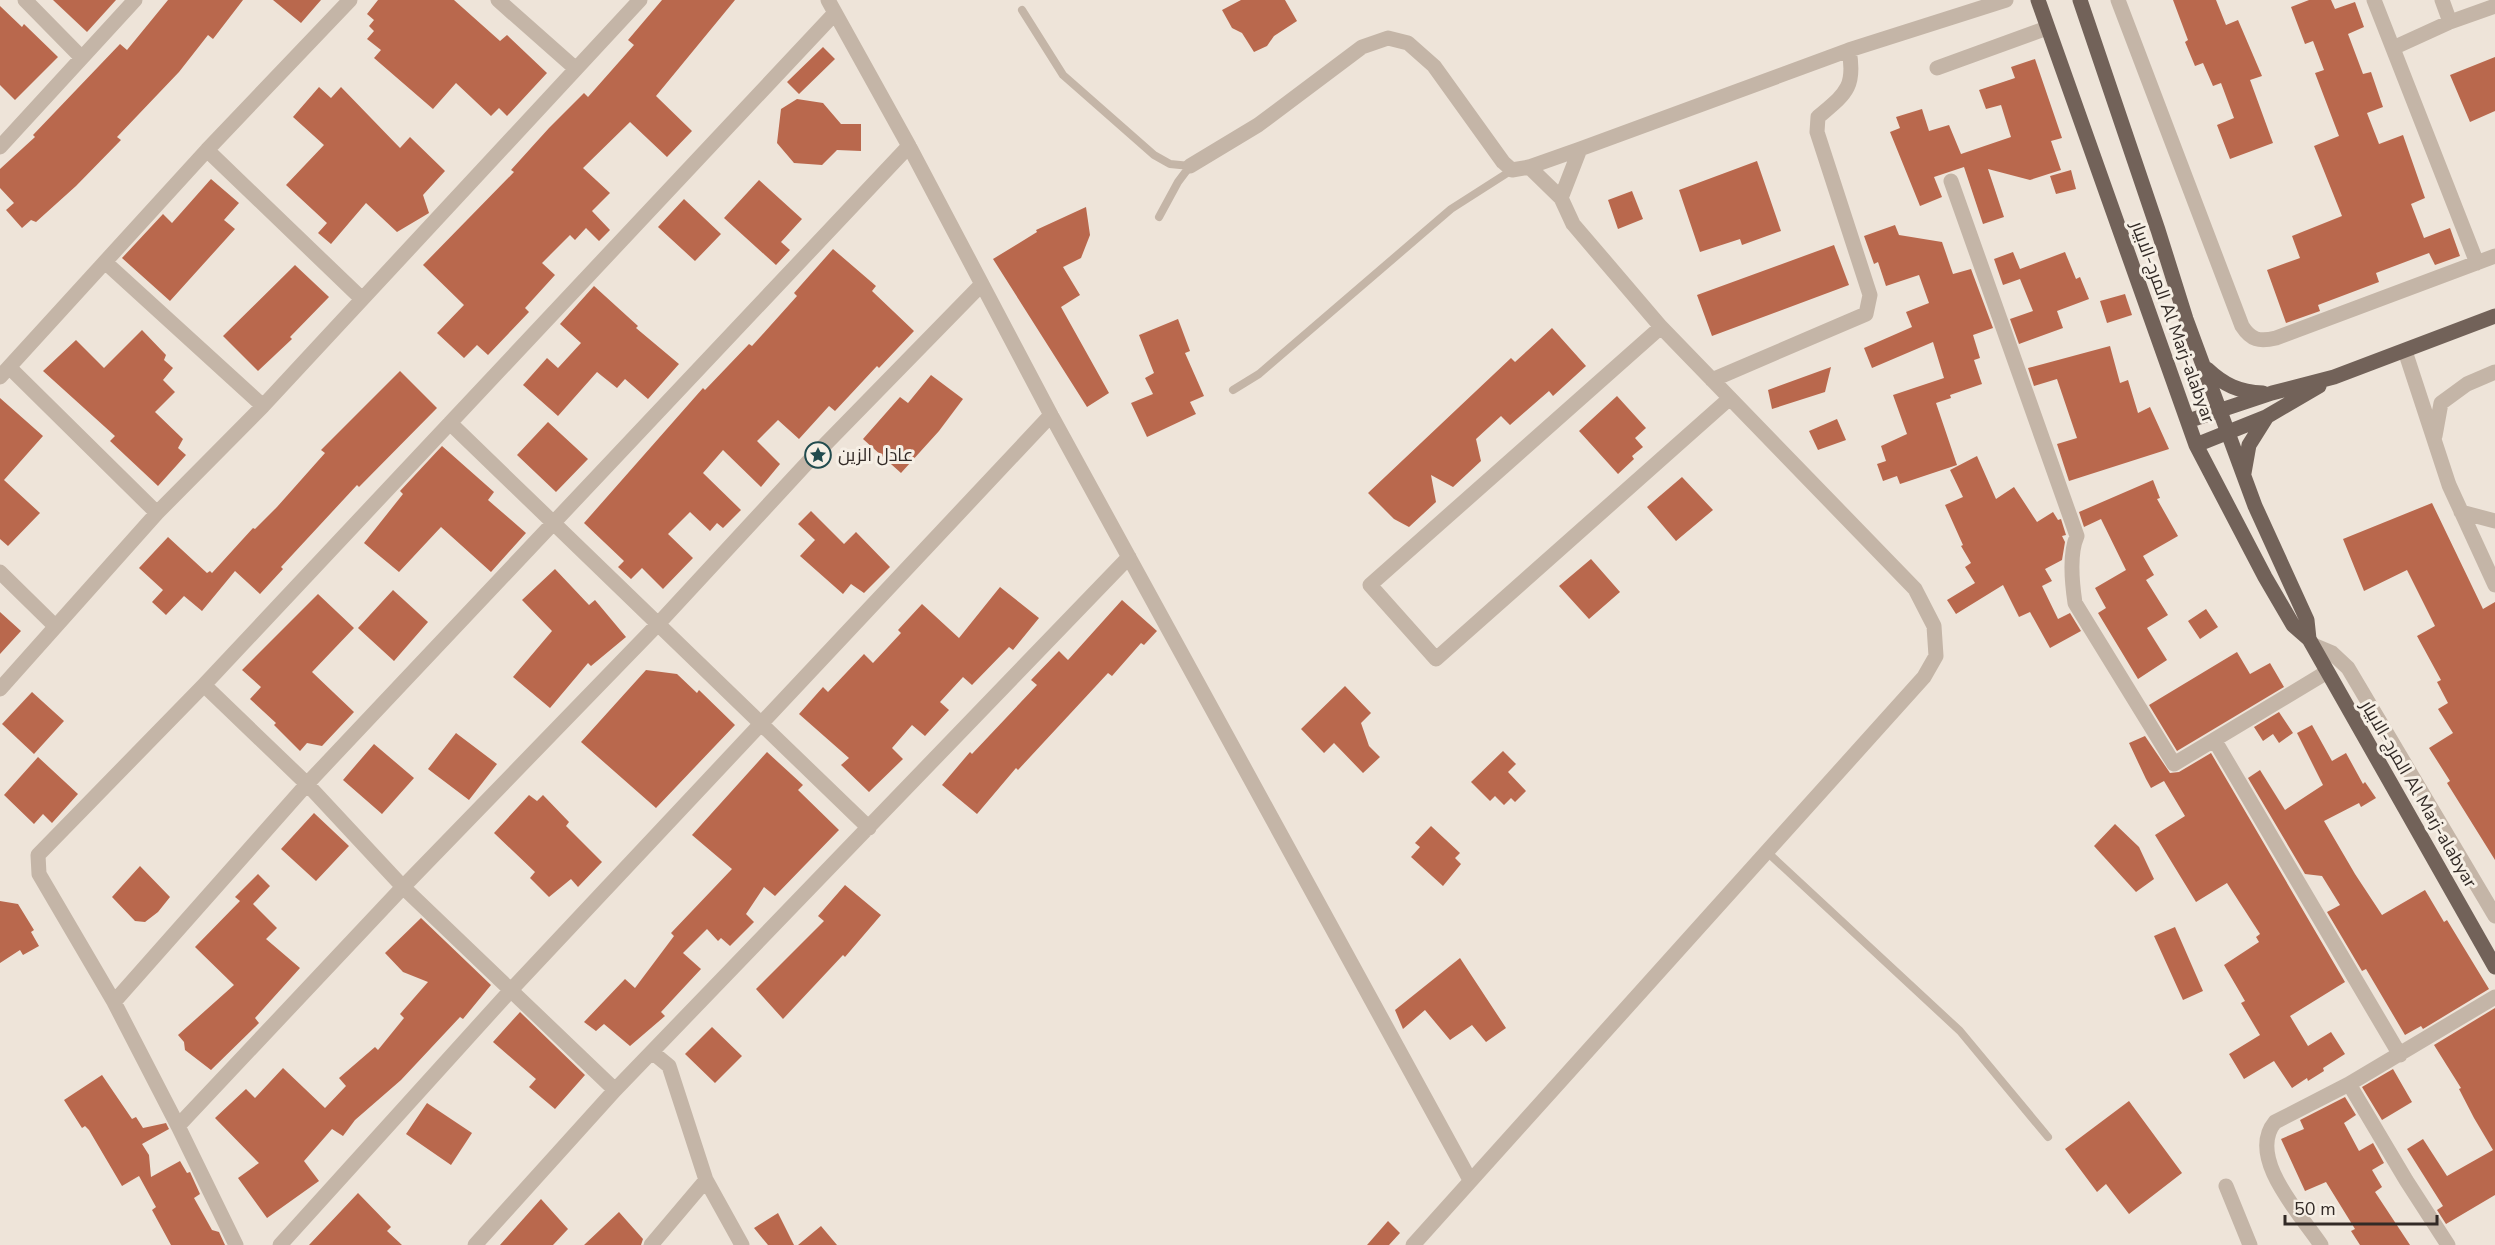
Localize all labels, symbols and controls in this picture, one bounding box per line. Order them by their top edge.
street label: المرج-الابيار Al Marj-alabyar [2125,217,2221,427]
place icon: عادل الزين [803,440,833,470]
place label: عادل الزين [838,443,913,467]
street label: المرج-الابيار Al Marj-alabyar [2355,695,2483,893]
scale bar [2285,1188,2436,1226]
text: 50 m [2294,1197,2336,1221]

